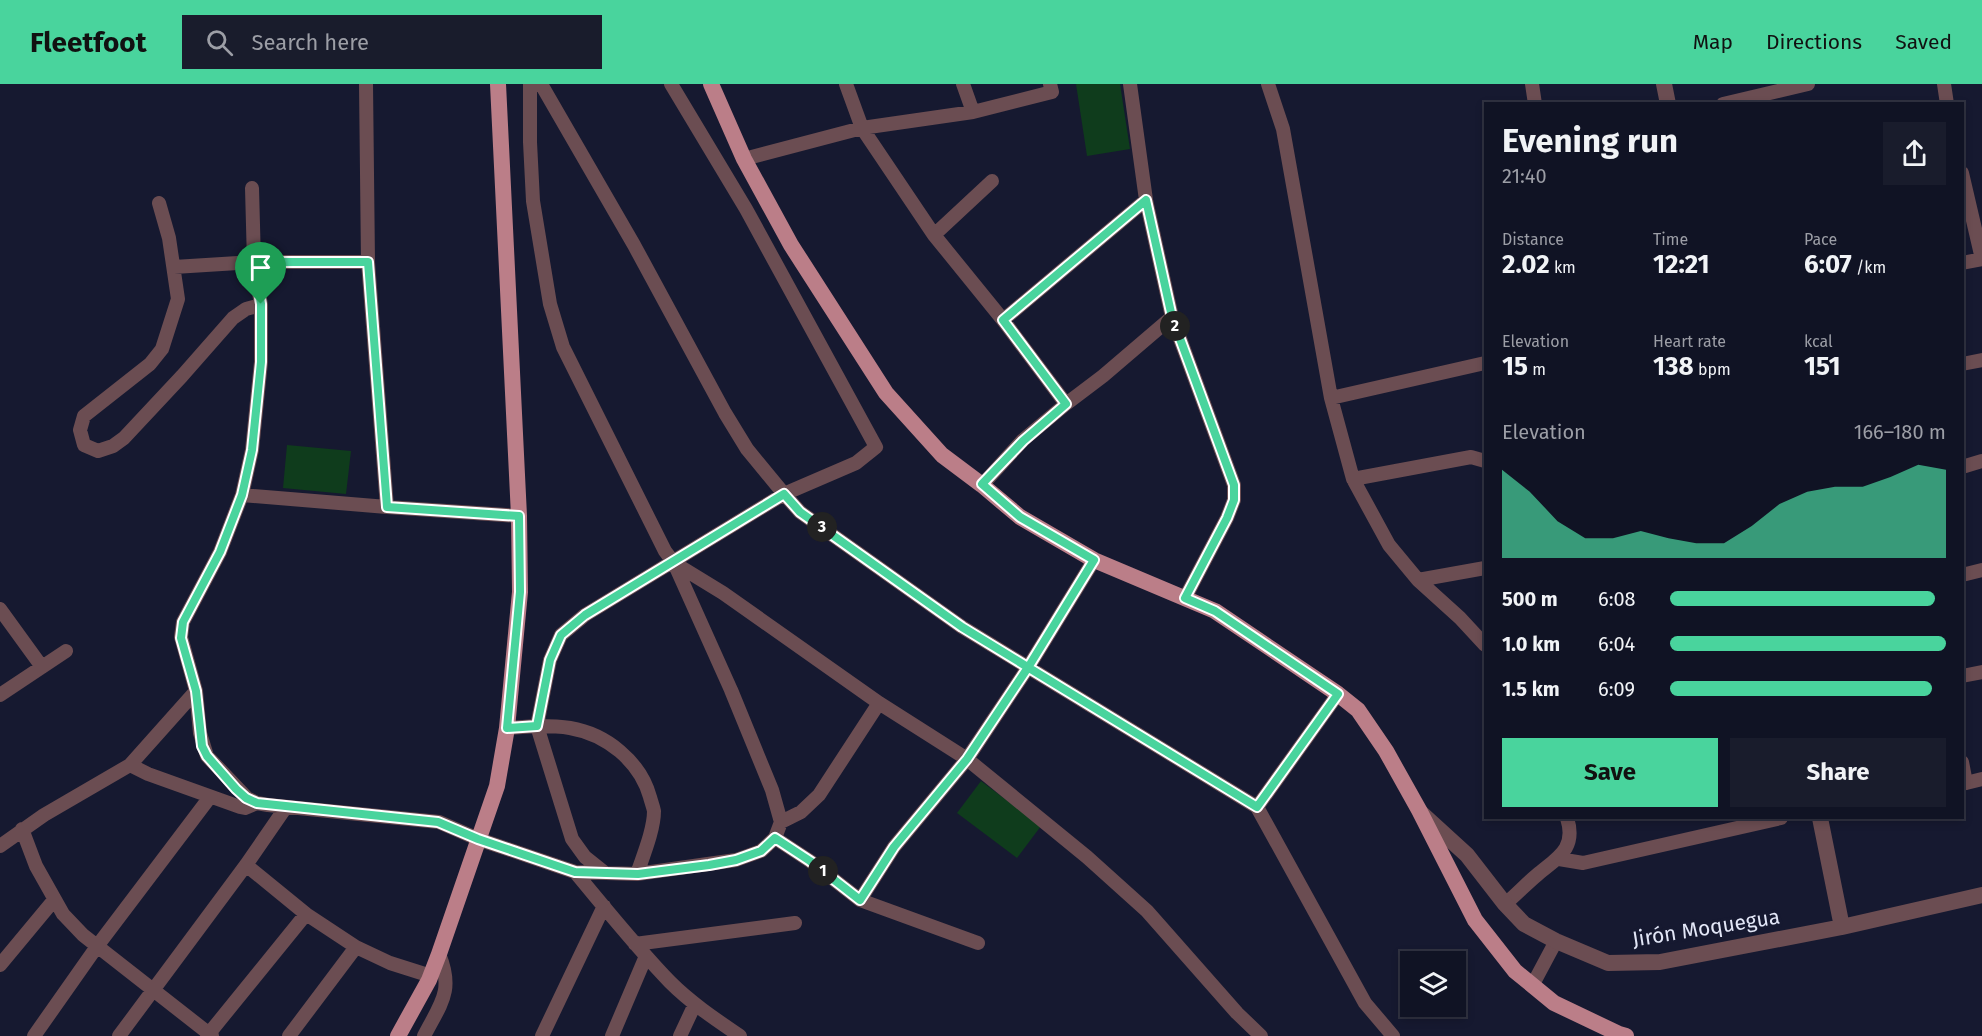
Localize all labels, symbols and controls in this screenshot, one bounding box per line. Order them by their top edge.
search box [182,15,602,69]
text: Fleetfoot [30,26,146,59]
icon: search [203,26,236,59]
text: Search here [251,29,369,56]
text: Map [1693,29,1733,55]
text: Directions [1766,29,1862,55]
text: Saved [1895,29,1952,55]
text: Evening run [1502,121,1678,161]
button: share [1883,122,1946,185]
text: 21:40 [1502,164,1547,188]
text: Distance [1502,230,1564,249]
text: Time [1653,230,1688,249]
text: Pace [1804,230,1837,249]
pin [235,242,286,304]
text: 2.02 [1502,249,1550,280]
text: 12:21 [1653,249,1710,280]
text: 6:07 [1804,249,1852,280]
icon: arrive [244,251,277,284]
text: km [1550,258,1576,277]
text: /km [1852,258,1886,277]
pin: 2 [1160,311,1190,341]
text: 2 [1171,316,1179,335]
text: Elevation [1502,332,1569,351]
text: Heart rate [1653,332,1726,351]
text: kcal [1804,332,1833,351]
text: 15 [1502,351,1528,382]
text: 138 [1653,351,1694,382]
text: 151 [1804,351,1841,382]
text: m [1528,360,1546,379]
text: bpm [1694,360,1731,379]
text: Elevation [1502,420,1586,444]
text: 166–180 m [1854,420,1946,444]
pin: 3 [807,512,837,542]
text: 3 [818,517,826,536]
text: 500 m [1502,587,1558,611]
text: 6:08 [1598,587,1636,611]
text: 1.0 km [1502,632,1560,656]
text: 6:04 [1598,632,1635,656]
text: 1.5 km [1502,677,1560,701]
text: 6:09 [1598,677,1635,701]
button: Save [1502,738,1718,807]
button: Share [1730,738,1946,807]
pin: 1 [808,856,838,886]
text: 1 [819,861,827,880]
street label: Jirón Moquegua [1630,903,1782,953]
map controls [1400,951,1466,1017]
button: layers [1400,951,1466,1017]

